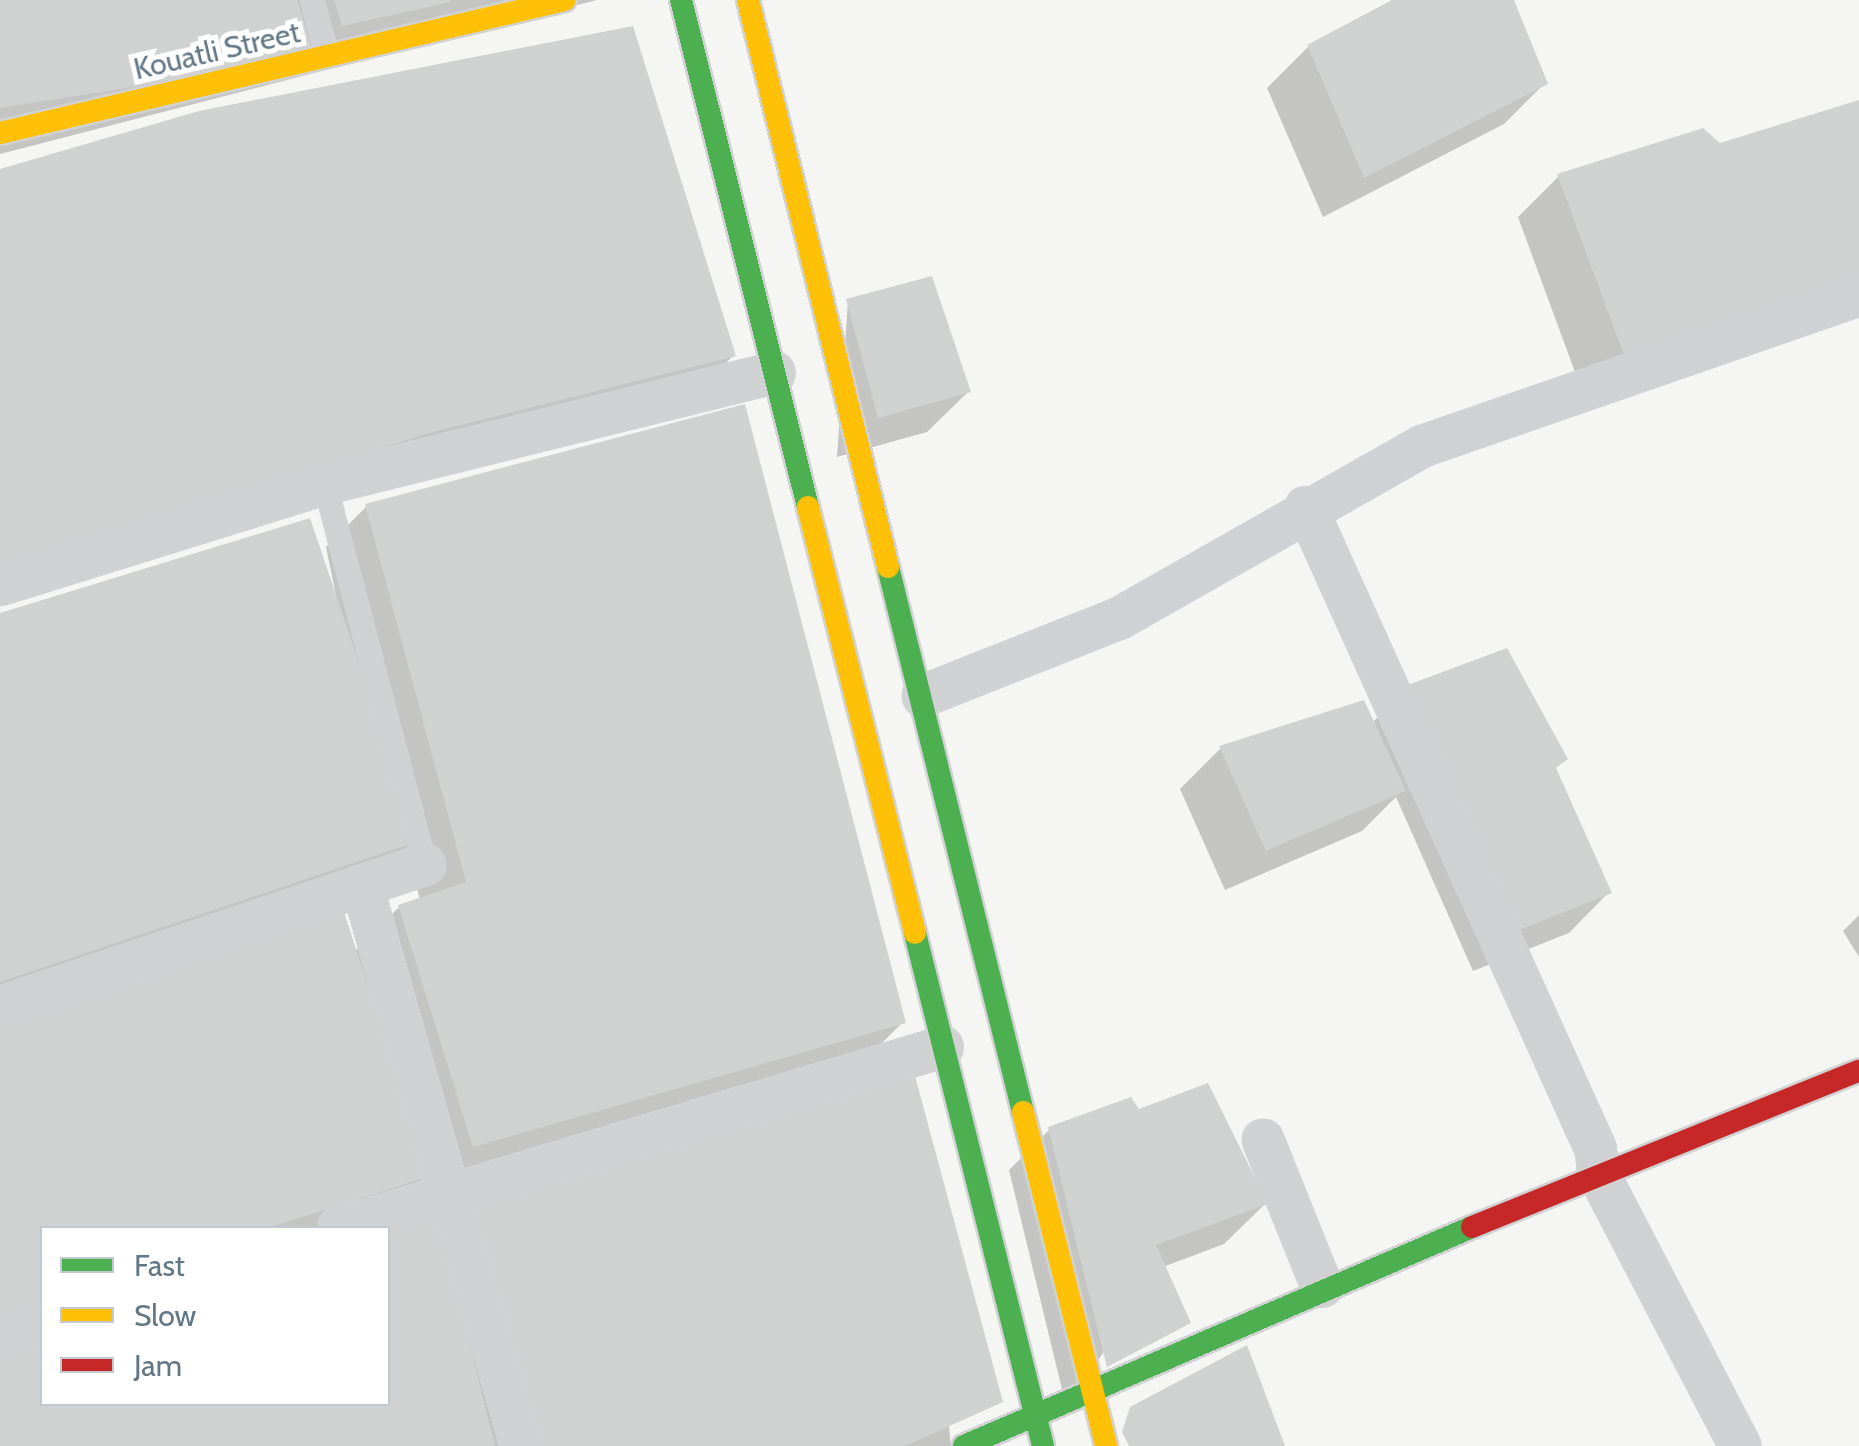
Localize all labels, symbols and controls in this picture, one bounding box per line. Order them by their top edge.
street label: Kouatli Street [130,14,304,88]
legend [40,1226,390,1406]
text: Fast [134,1247,185,1284]
text: Slow [134,1297,196,1334]
text: Jam [134,1347,182,1384]

